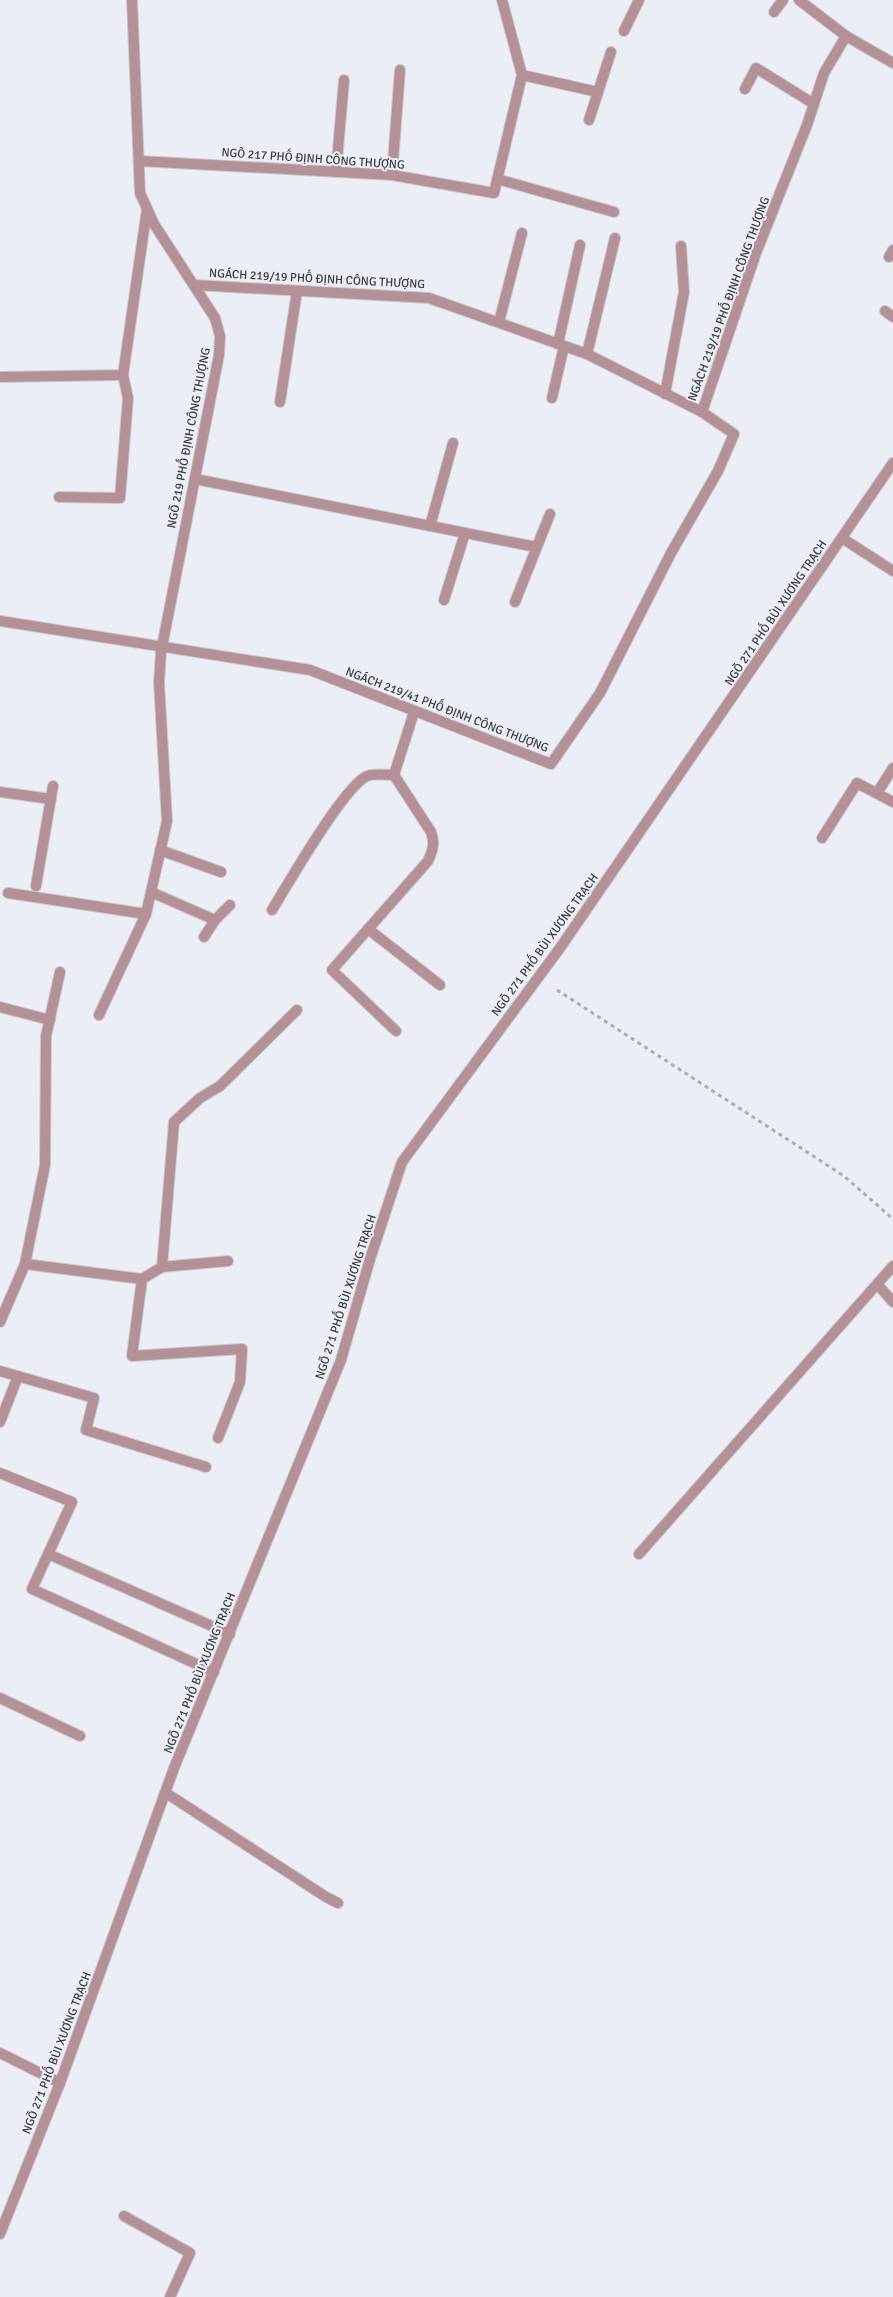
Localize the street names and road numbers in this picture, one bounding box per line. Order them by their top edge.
street label: NGÕ 217 PHỐ ĐỊNH CÔNG THƯỢNG [221,143,405,173]
street label: NGÁCH 219/19 PHỐ ĐỊNH CÔNG THƯỢNG [683,194,773,403]
street label: NGÁCH 219/19 PHỐ ĐỊNH CÔNG THƯỢNG [209,264,425,292]
street label: NGÕ 219 PHỐ ĐỊNH CÔNG THƯỢNG [162,346,214,530]
street label: NGÕ 271 PHỐ BÙI XƯƠNG TRẠCH [720,536,830,689]
street label: NGÁCH 219/41 PHỐ ĐỊNH CÔNG THƯỢNG [343,662,551,756]
street label: NGÕ 271 PHỐ BÙI XƯƠNG TRẠCH [487,870,602,1019]
street label: NGÕ 271 PHỐ BÙI XƯƠNG TRẠCH [310,1212,380,1381]
street label: NGÕ 271 PHỐ BÙI XƯƠNG TRẠCH [159,1590,239,1756]
street label: NGÕ 271 PHỐ BÙI XƯƠNG TRẠCH [17,1969,95,2136]

